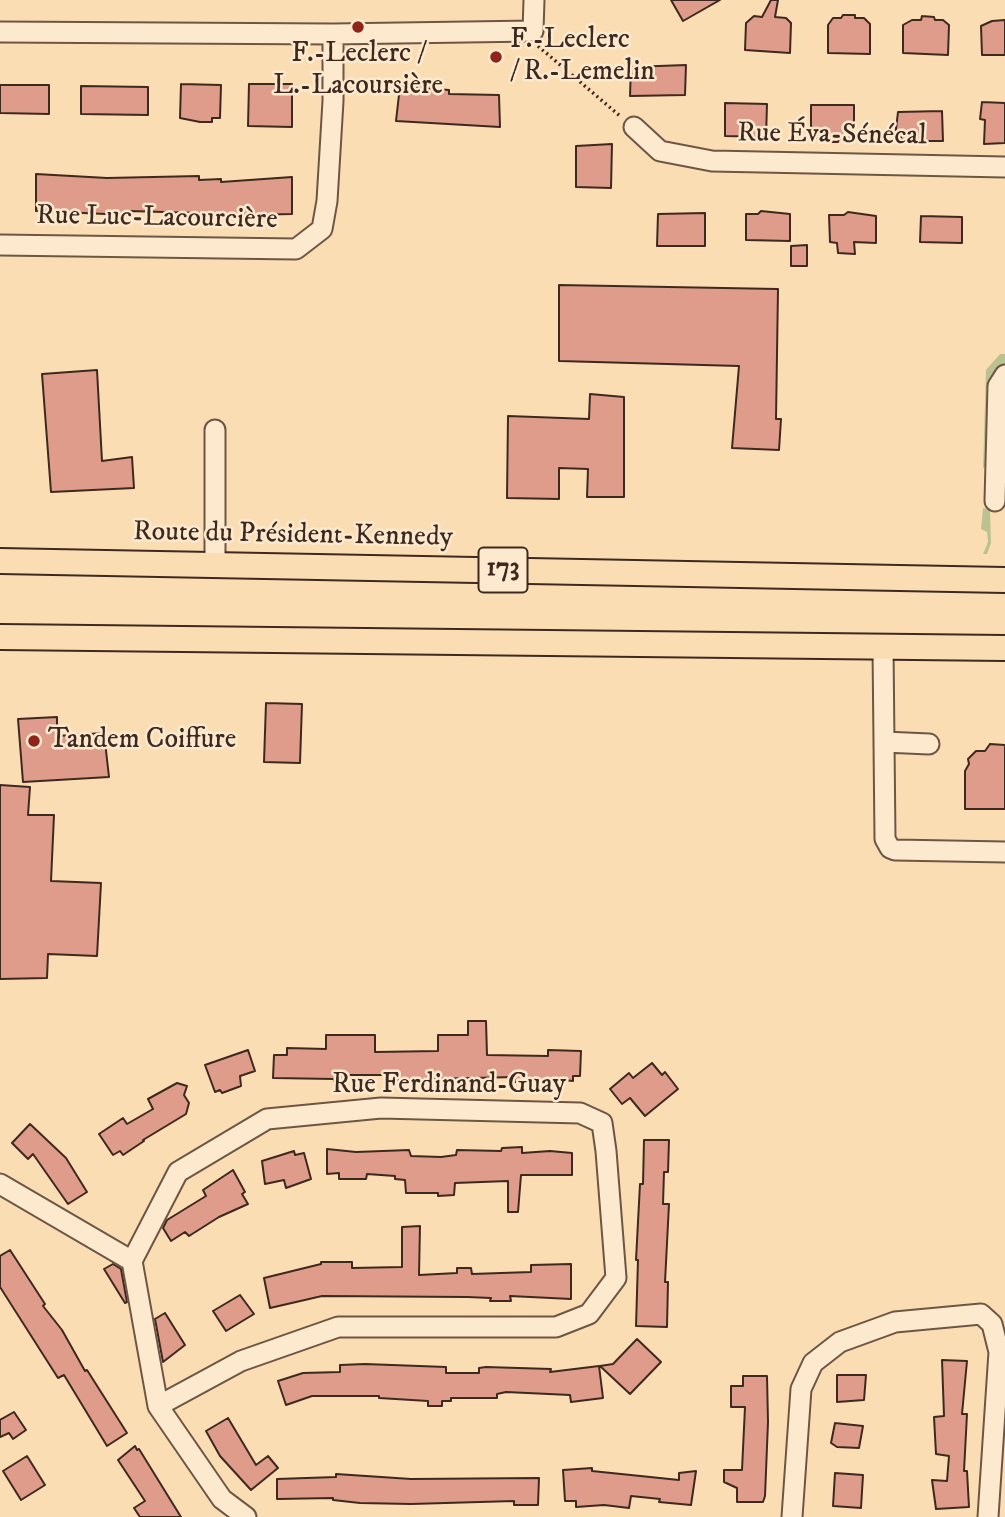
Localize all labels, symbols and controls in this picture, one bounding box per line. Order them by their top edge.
marker: F.-Leclerc / L.-Lacoursière [350,19,366,35]
place label: F.-Leclerc / R.-Lemelin [510,24,655,90]
place label: F.-Leclerc / L.-Lacoursière [273,38,443,104]
marker: F.-Leclerc / R.-Lemelin [488,49,504,65]
street label: Rue Éva-Sénécal [737,118,927,154]
street label: Rue Luc-Lacourcière [36,200,278,238]
street label: Route du Président-Kennedy [133,516,453,556]
road number: 173 [478,548,528,592]
place label: Tandem Coiffure [48,724,236,758]
marker: Tandem Coiffure [26,733,42,749]
street label: Rue Ferdinand-Guay [332,1069,566,1103]

